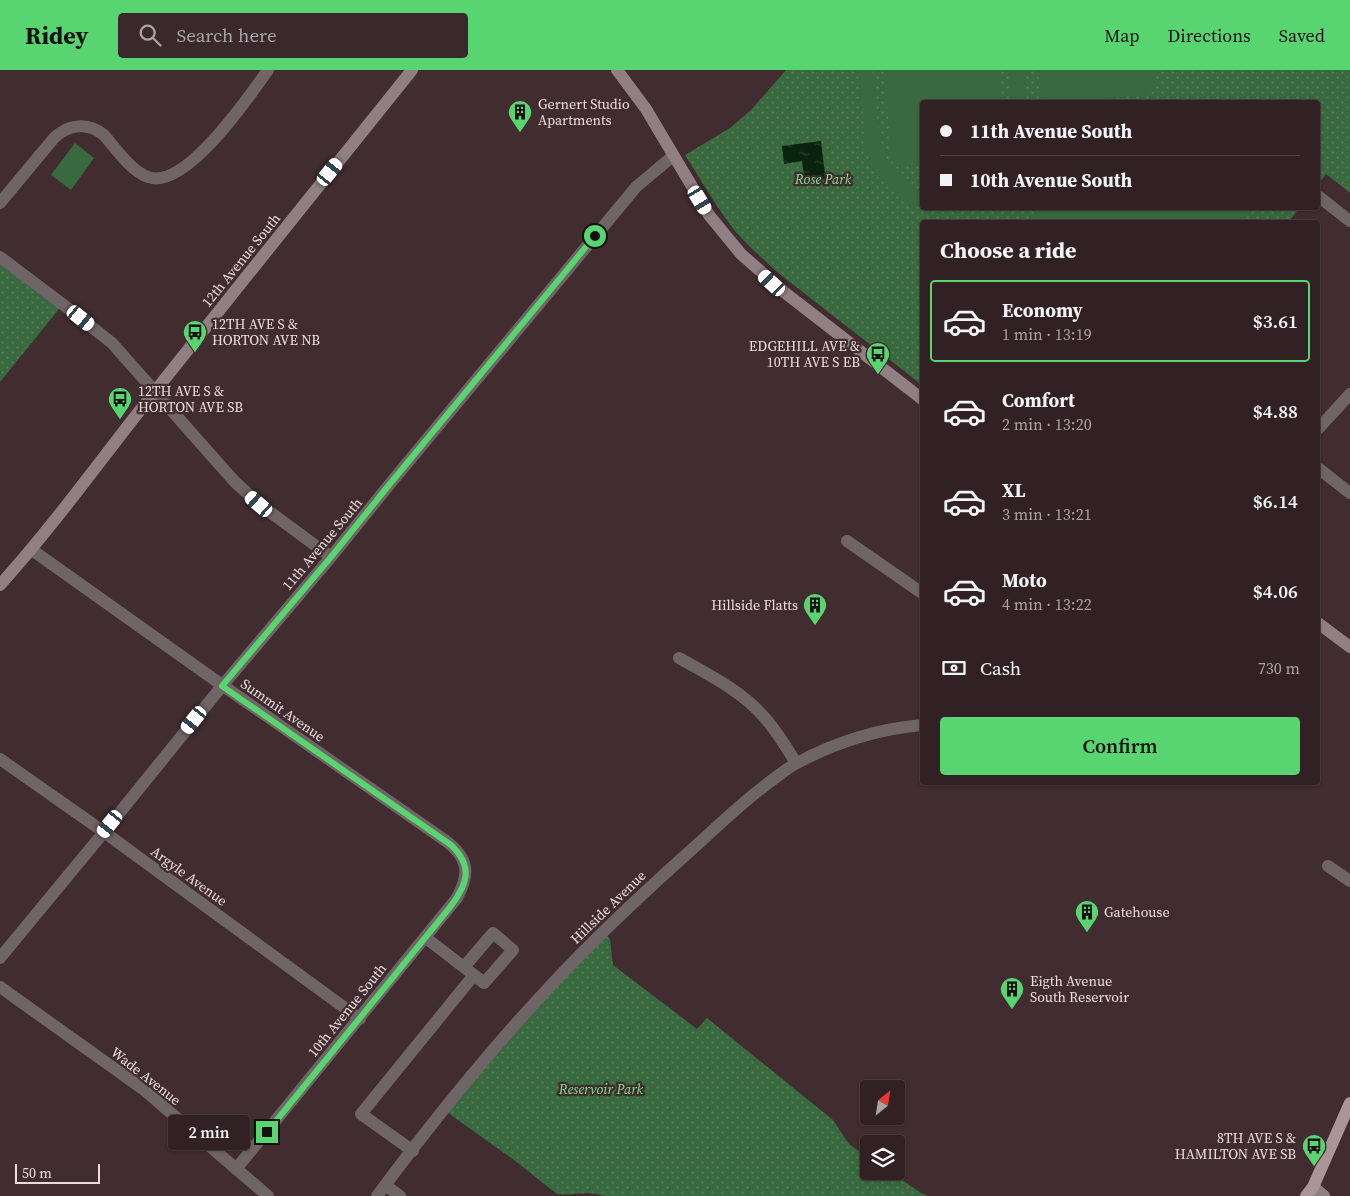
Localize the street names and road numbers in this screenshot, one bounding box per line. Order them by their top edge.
street label: 12th Avenue South [197,209,285,311]
street label: 11th Avenue South [277,493,367,595]
street label: Summit Avenue [237,674,329,746]
street label: Argyle Avenue [147,841,231,911]
street label: Hillside Avenue [566,866,650,948]
street label: 10th Avenue South [303,959,391,1061]
street label: Wade Avenue [107,1042,185,1110]

